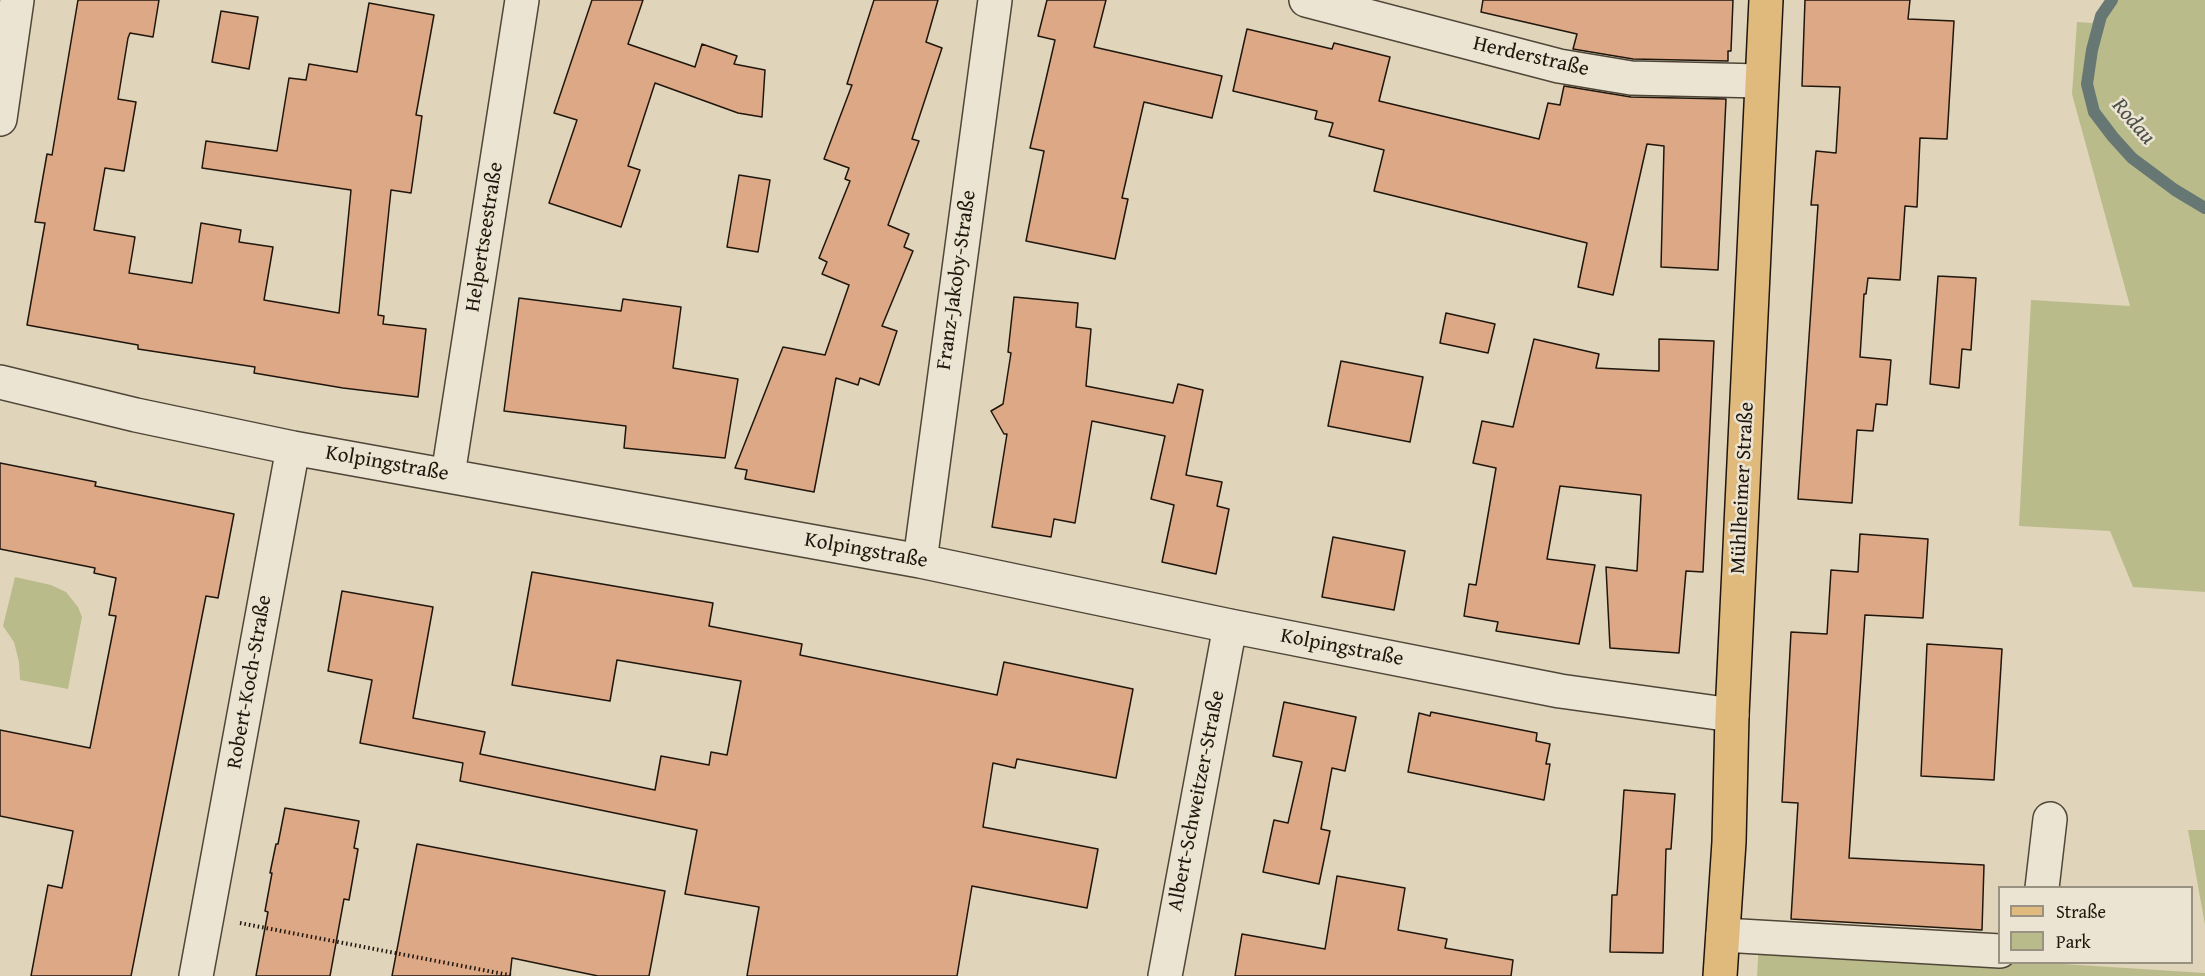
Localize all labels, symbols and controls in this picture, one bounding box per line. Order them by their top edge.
street label: Herderstraße [1471,31,1591,83]
water label: Rodau [2106,93,2160,151]
street label: Helpertseestraße [461,160,509,314]
street label: Franz-Jakoby-Straße [932,189,982,371]
street label: Mühlheimer Straße [1726,401,1760,575]
street label: Kolpingstraße [323,441,451,487]
street label: Kolpingstraße [802,528,930,574]
street label: Robert-Koch-Straße [222,593,278,771]
street label: Kolpingstraße [1278,624,1406,672]
street label: Albert-Schweitzer-Straße [1163,688,1231,914]
legend [1998,886,2193,964]
text: Straße [2056,898,2106,925]
text: Park [2056,928,2091,955]

